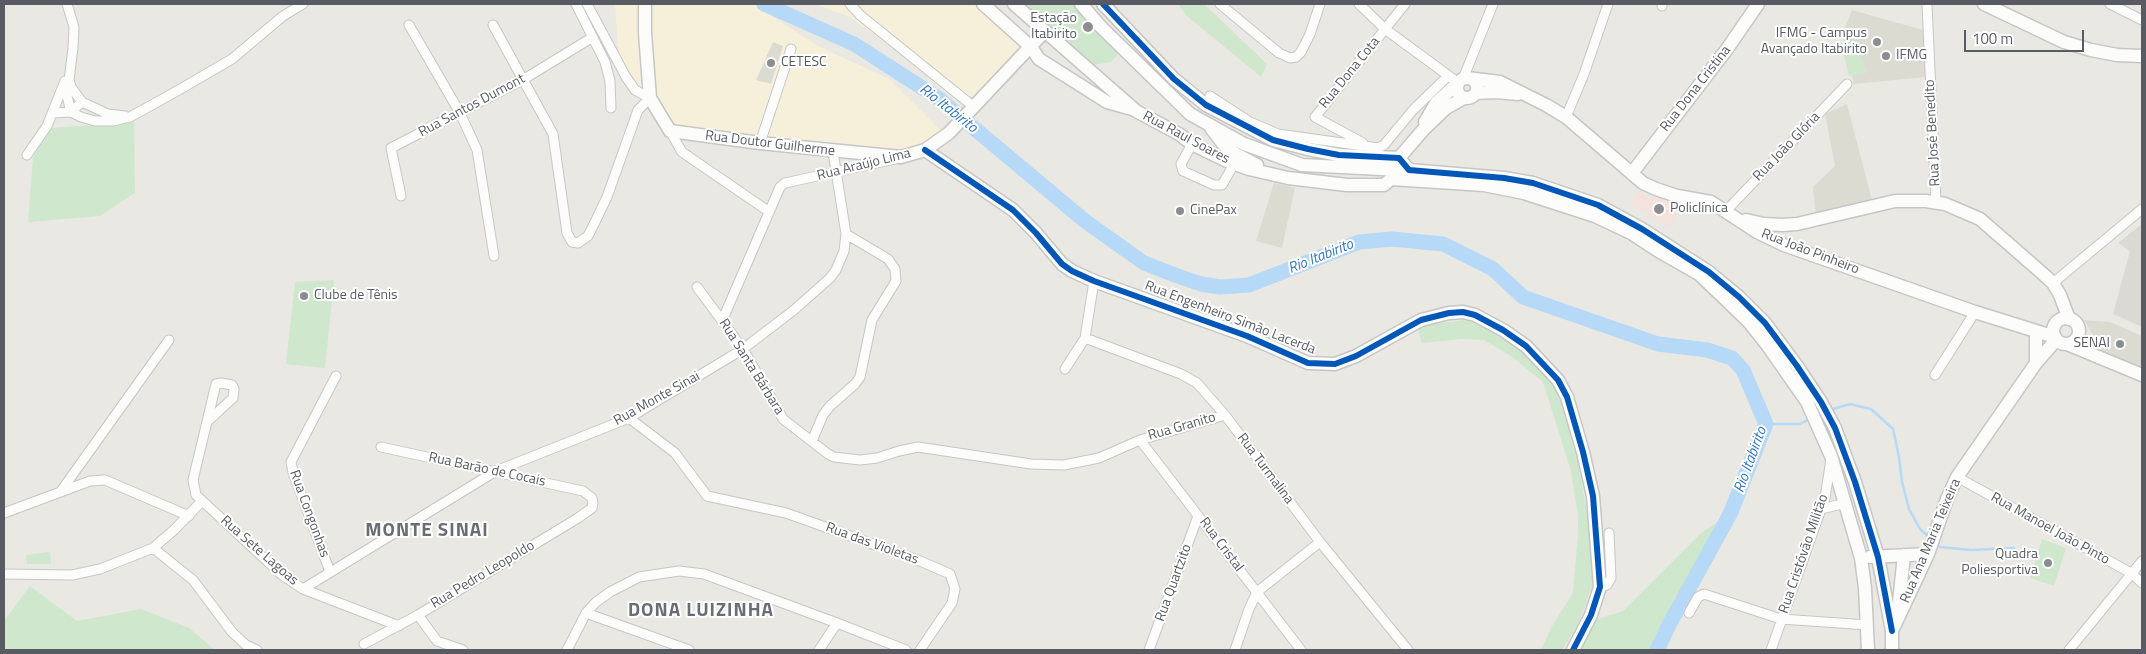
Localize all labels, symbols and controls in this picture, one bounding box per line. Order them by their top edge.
place label: Estação Itabirito [1030,11,1077,44]
marker: Estação Itabirito [1081,20,1095,34]
scale bar [1966,20,2086,52]
place label: IFMG - Campus Avançado Itabirito [1761,26,1867,58]
text: 100 m [1972,27,2013,50]
street label: Rua Dona Cota [1316,34,1384,112]
marker: IFMG - Campus Avançado Itabirito [1871,36,1883,48]
street label: Rua Dona Cristina [1657,43,1735,135]
place label: IFMG [1896,48,1927,64]
marker: IFMG [1880,50,1892,62]
place label: CETESC [781,55,827,71]
marker: CETESC [765,57,777,69]
street label: Rua Santos Dumont [416,71,528,141]
street label: Rua José Benedito [1922,79,1944,187]
water label: Rio Itabirito [915,81,981,137]
street label: Rua Raul Soares [1140,108,1232,168]
street label: Rua João Glória [1750,109,1824,185]
street label: Rua Doutor Guilherme [704,128,836,160]
street label: Rua Araújo Lima [816,145,912,185]
place label: Policlínica [1670,201,1728,217]
marker: Policlínica [1652,202,1666,216]
place label: CinePax [1190,203,1237,219]
marker: CinePax [1174,205,1186,217]
street label: Rua João Pinheiro [1759,226,1861,278]
water label: Rio Itabirito [1286,236,1356,278]
street label: Rua Engenheiro Simão Lacerda [1142,278,1318,358]
place label: Clube de Tênis [314,288,398,304]
marker: Clube de Tênis [298,290,310,302]
street label: Rua Santa Bárbara [715,316,787,418]
place label: SENAI [2073,336,2110,352]
marker: SENAI [2114,338,2126,350]
street label: Rua Monte Sinai [611,368,703,430]
street label: Rua Granito [1146,409,1218,445]
water label: Rio Itabirito [1731,425,1771,495]
street label: Rua Turmalina [1233,430,1297,508]
street label: Rua Barão de Cocais [427,449,547,491]
street label: Rua Congonhas [285,468,333,560]
street label: Rua Ana Maria Teixeira [1897,476,1965,606]
street label: Rua Manoel João Pinto [1988,489,2112,569]
street label: Rua Cristóvão Militão [1776,492,1832,616]
street label: Rua Sete Lagoas [217,513,301,589]
street label: Rua Cristal [1195,515,1247,575]
street label: Rua das Violetas [823,519,921,569]
district label: MONTE SINAI [364,520,490,542]
street label: Rua Pedro Leopoldo [428,537,538,613]
street label: Rua Quartzito [1152,542,1196,624]
place label: Quadra Poliesportiva [1961,547,2038,580]
marker: Quadra Poliesportiva [2042,557,2054,569]
district label: DONA LUIZINHA [626,600,776,622]

